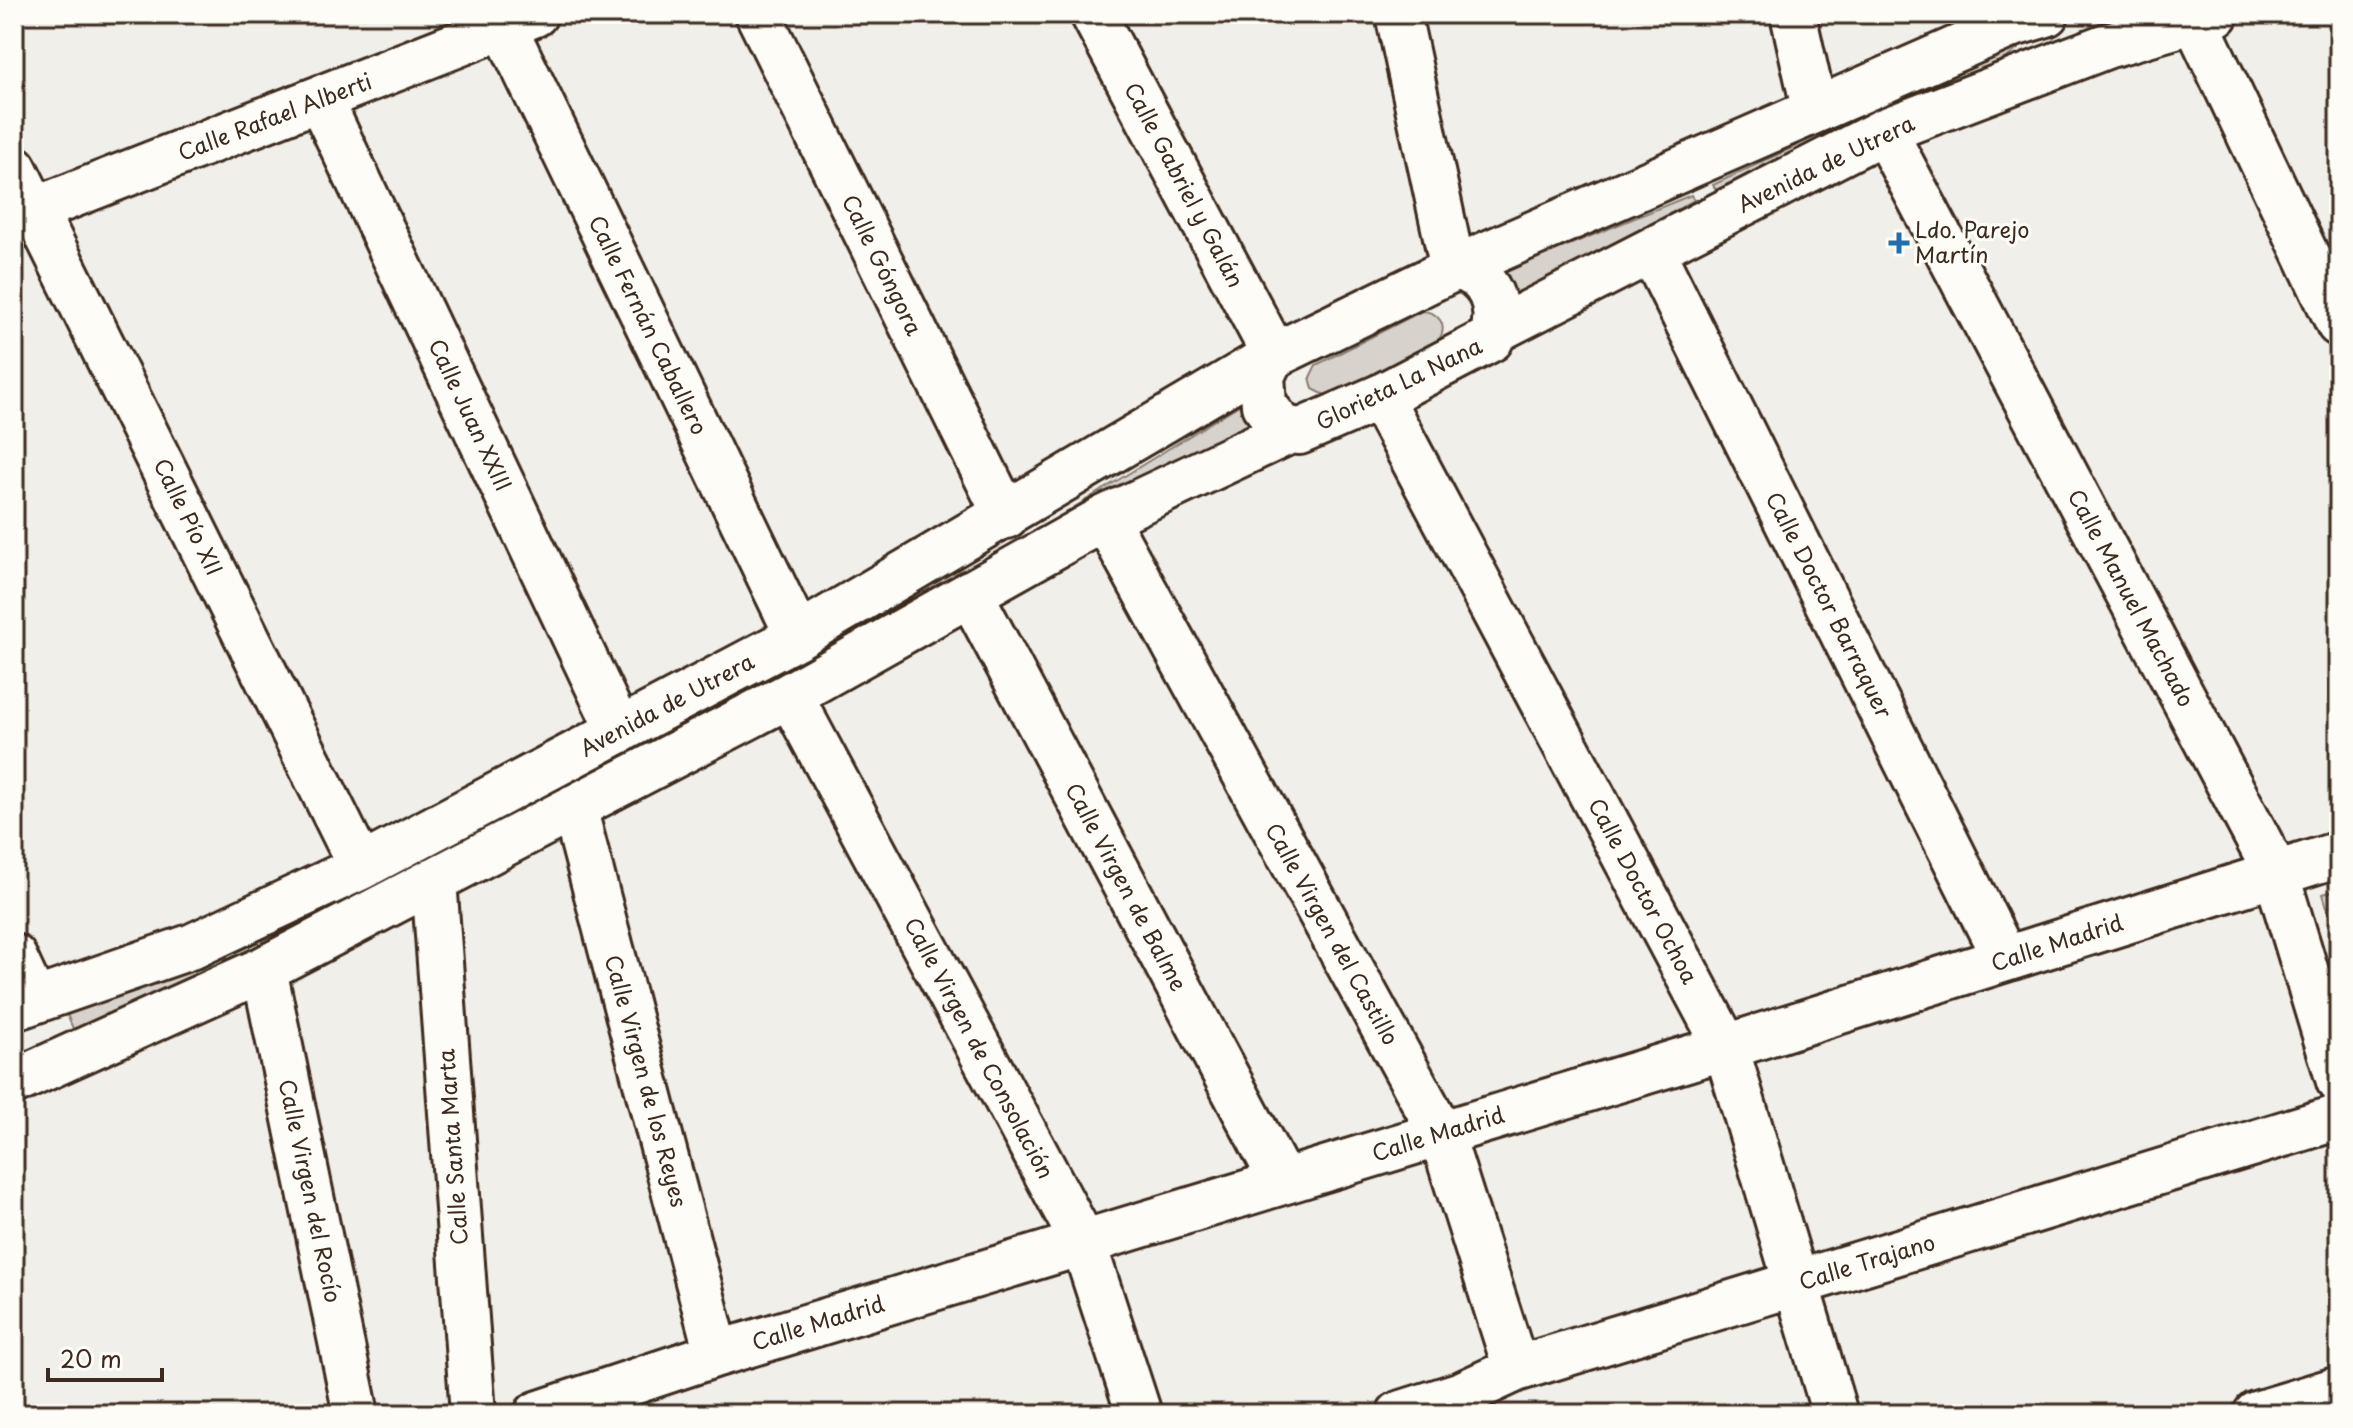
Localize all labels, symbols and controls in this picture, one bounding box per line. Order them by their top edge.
street label: Calle Rafael Alberti [173,63,376,168]
street label: Calle Gabriel y Galán [1117,76,1253,293]
street label: Avenida de Utrera [1731,105,1920,220]
street label: Calle Góngora [835,188,932,341]
street label: Calle Fernán Caballero [582,209,717,440]
place label: Ldo. Parejo Martín [1915,212,2030,270]
marker: Ldo. Parejo Martín [1890,234,1908,252]
street label: Glorieta La Nana [1310,328,1487,437]
street label: Calle Juan XXIII [422,333,521,496]
street label: Calle Pío XII [147,452,232,581]
street label: Calle Manuel Machado [2061,483,2204,712]
street label: Calle Doctor Barraquer [1759,485,1902,724]
street label: Avenida de Utrera [573,644,760,764]
street label: Calle Virgen de Balme [1058,776,1196,996]
street label: Calle Doctor Ochoa [1581,792,1707,989]
street label: Calle Virgen del Castillo [1258,816,1408,1050]
street label: Calle Madrid [1986,905,2127,978]
street label: Calle Virgen de Consolación [897,911,1063,1184]
street label: Calle Virgen de los Reyes [598,951,697,1210]
street label: Calle Santa Marta [428,1048,475,1246]
street label: Calle Virgen del Rocío [272,1076,351,1305]
street label: Calle Madrid [1367,1097,1508,1168]
street label: Calle Trajano [1795,1224,1939,1297]
street label: Calle Madrid [747,1286,888,1357]
scale bar [48,1332,162,1382]
text: 20 m [60,1340,122,1376]

